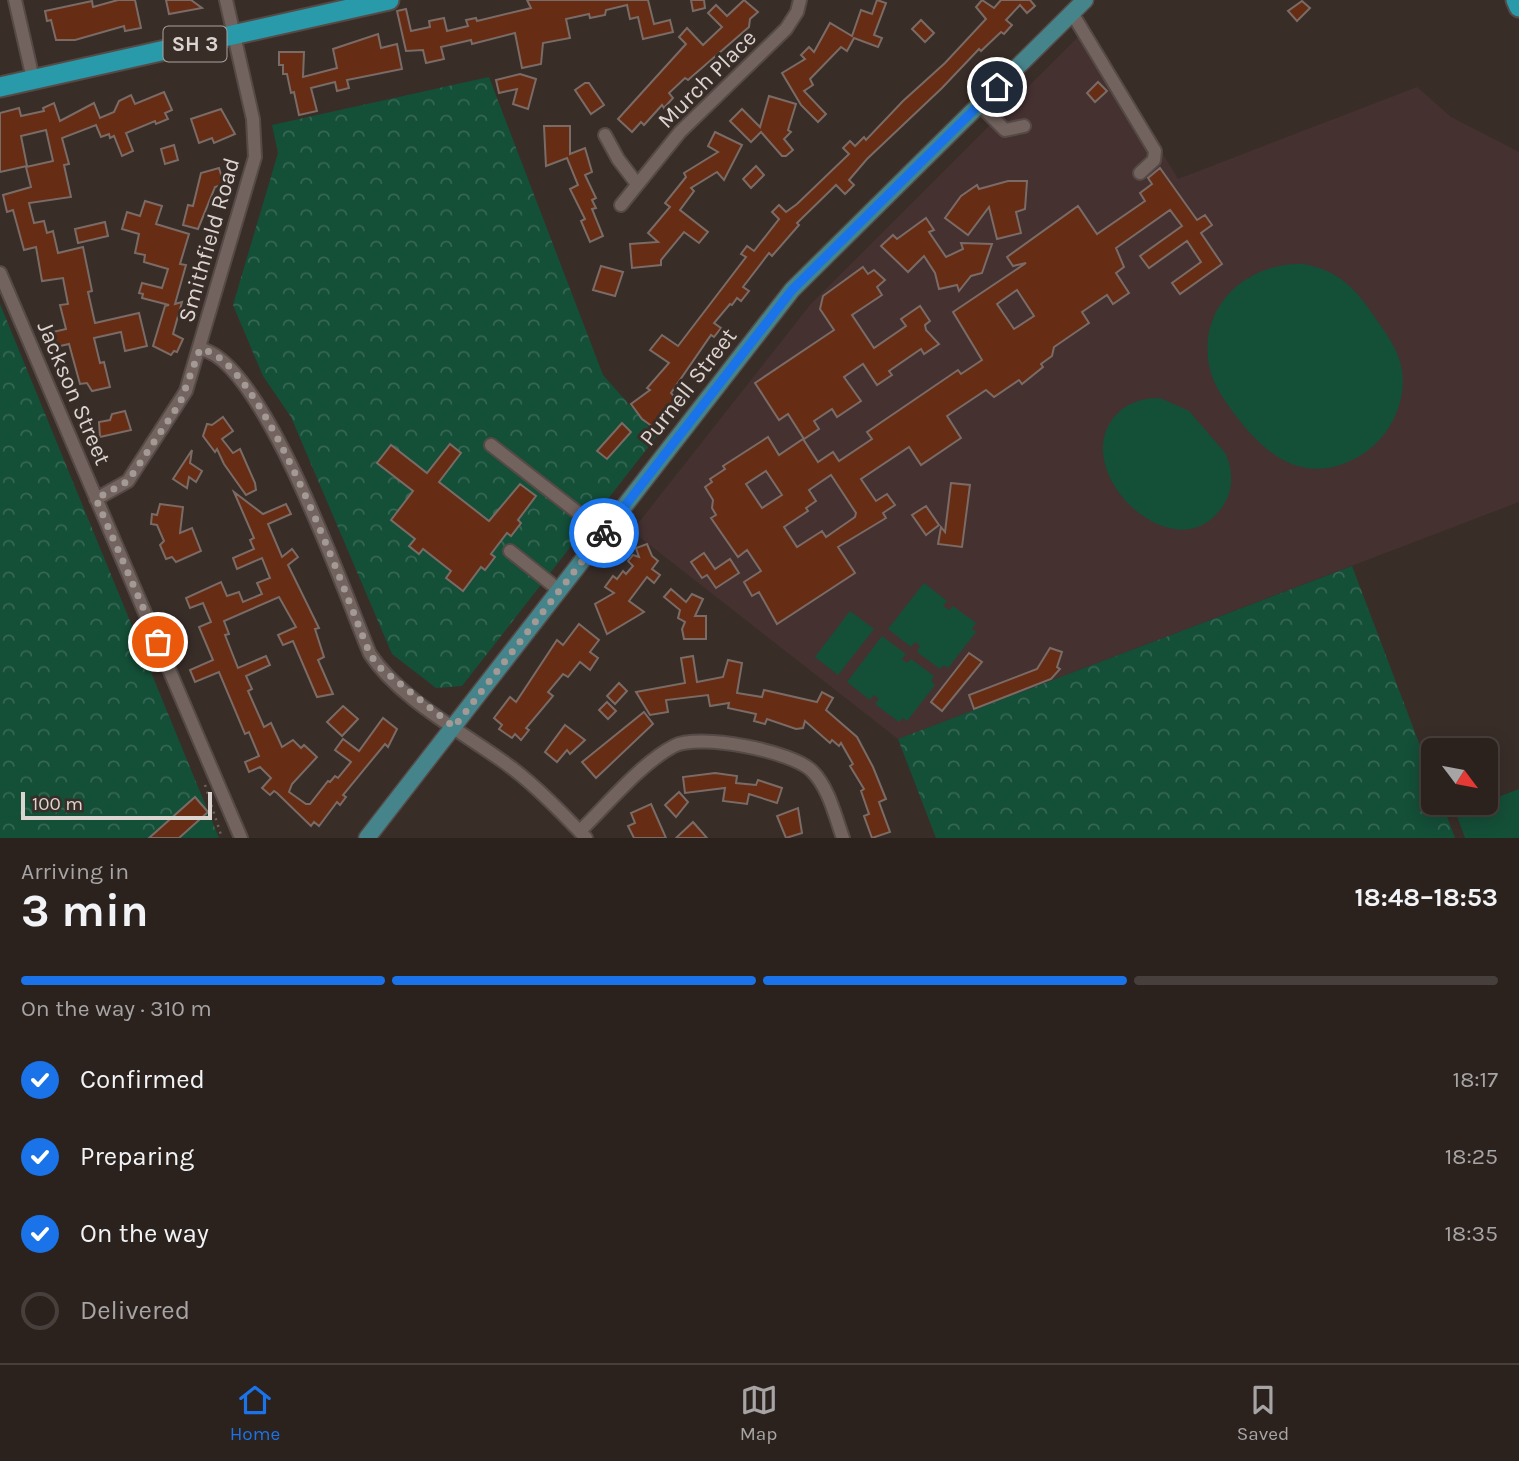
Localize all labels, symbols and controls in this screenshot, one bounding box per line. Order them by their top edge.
street label: Murch Place [652,24,762,134]
road number: SH 3 [164,26,227,61]
pin [967,57,1027,117]
icon: home [978,68,1016,106]
street label: Smithfield Road [173,155,245,325]
street label: Jackson Street [32,317,117,469]
street label: Purnell Street [634,322,743,451]
courier [569,498,639,568]
icon: bike [585,514,623,552]
pin [128,612,188,672]
icon: bag [139,623,177,661]
north arrow [1421,738,1498,816]
map controls [1421,738,1498,815]
scale bar [21,789,212,821]
text: 100 m [32,793,83,815]
text: Arriving in [21,858,129,885]
text: 18:48–18:53 [1355,882,1498,913]
text: 3 min [21,884,149,938]
text: On the way · 310 m [21,995,212,1022]
icon: check [21,1061,59,1099]
text: Confirmed [80,1064,205,1095]
text: 18:17 [1453,1066,1498,1093]
icon: check [21,1138,59,1176]
text: Preparing [80,1141,194,1172]
text: 18:25 [1445,1143,1498,1170]
icon: check [21,1215,59,1253]
text: On the way [80,1218,209,1249]
text: 18:35 [1444,1220,1498,1247]
text: Delivered [80,1295,190,1326]
tab: Home [230,1381,280,1445]
tab: Map [740,1381,778,1445]
tab: Saved [1237,1381,1289,1445]

